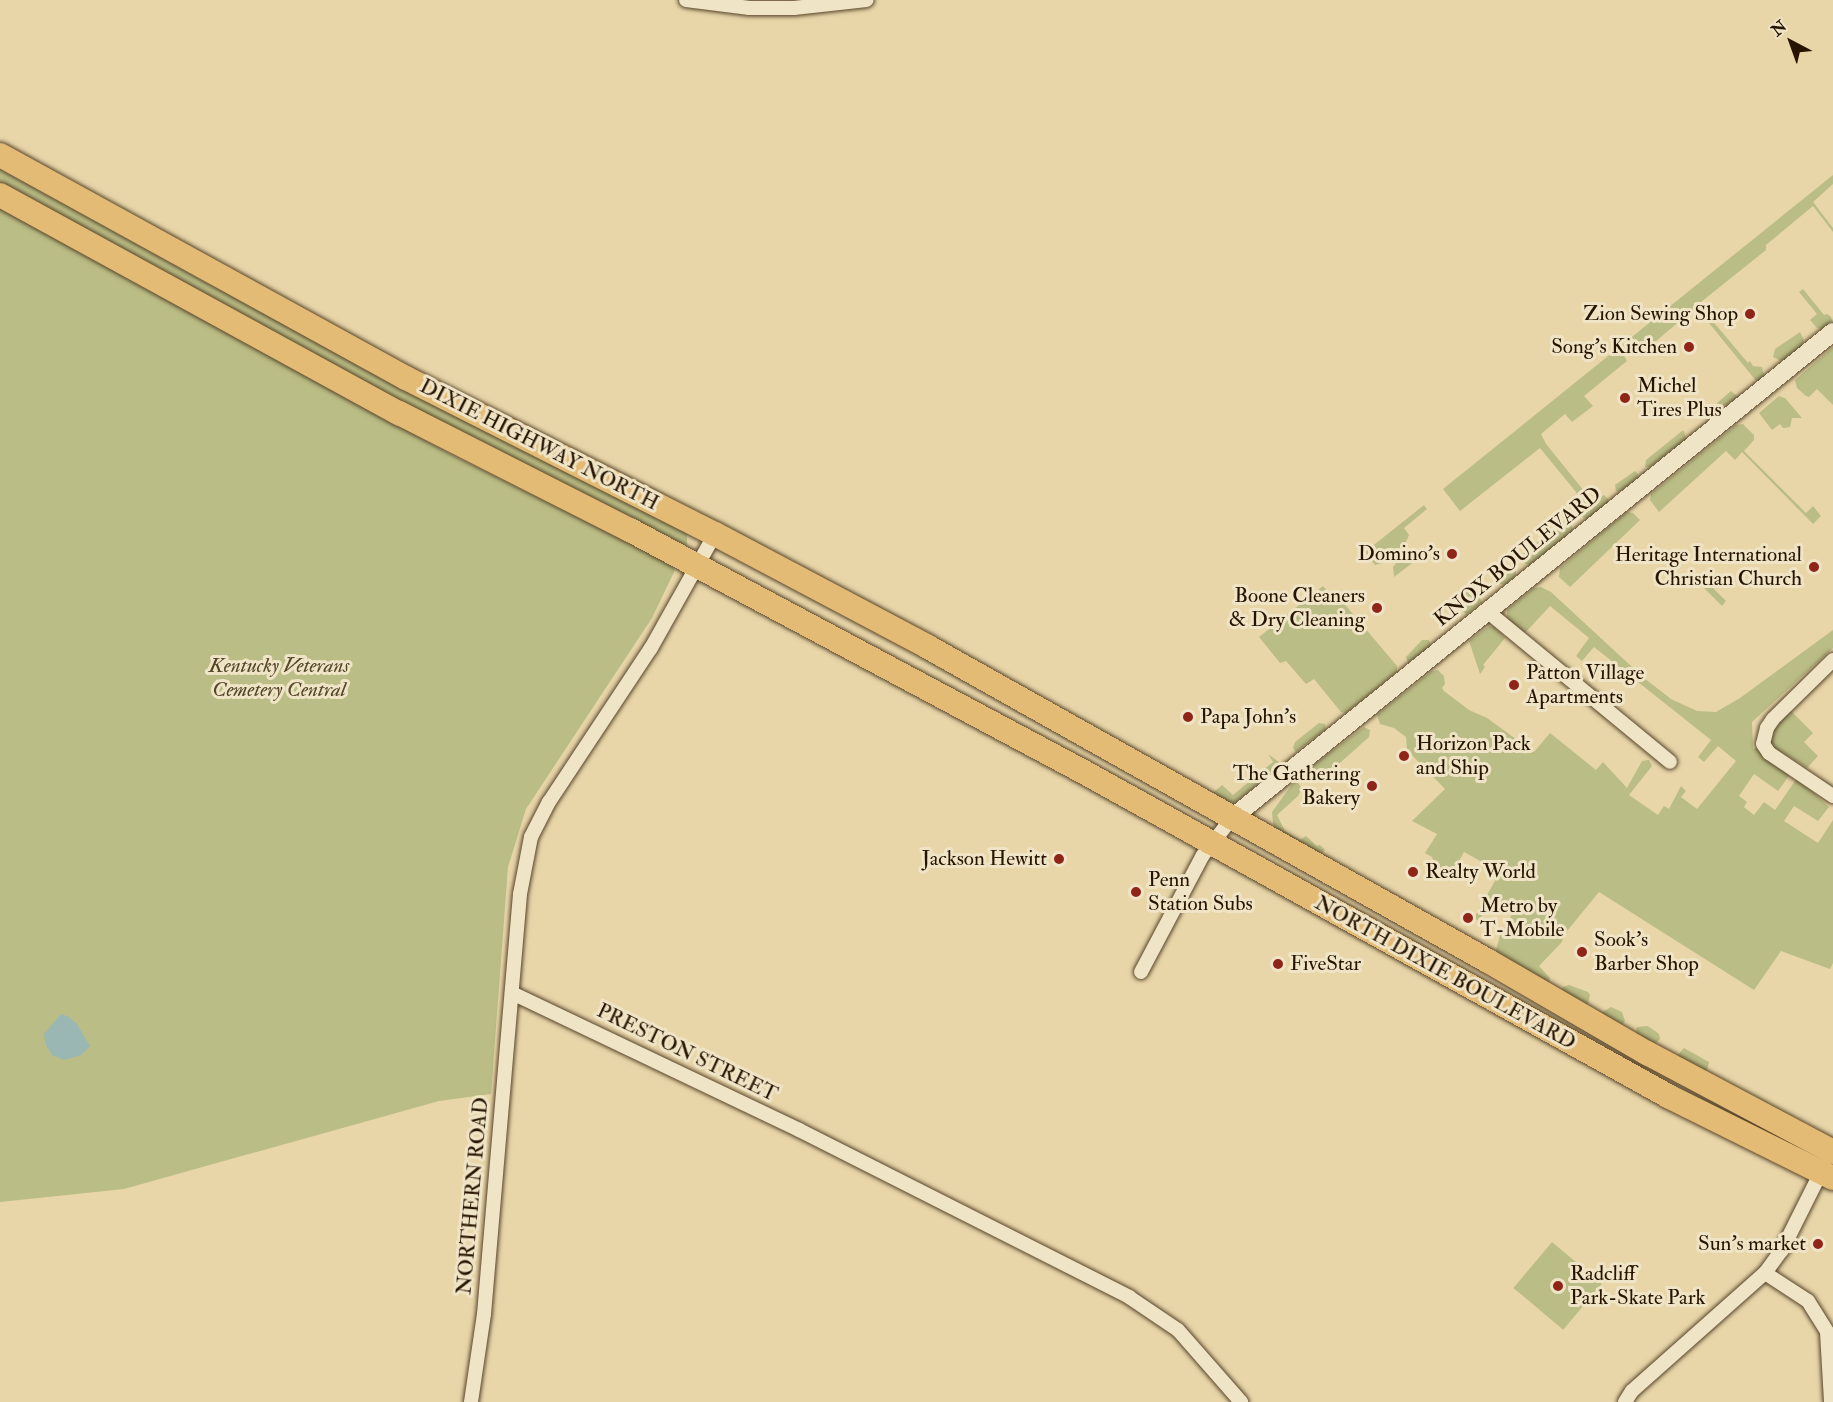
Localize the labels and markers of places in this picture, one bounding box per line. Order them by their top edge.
place label: Zion Sewing Shop [1583,301,1738,327]
marker: Zion Sewing Shop [1743,307,1757,321]
place label: Song's Kitchen [1551,334,1677,360]
marker: Song's Kitchen [1682,340,1696,354]
place label: Michel Tires Plus [1637,373,1722,423]
marker: Michel Tires Plus [1618,391,1632,405]
place label: Domino's [1358,541,1440,567]
place label: Heritage International Christian Church [1615,542,1802,592]
marker: Domino's [1445,547,1459,561]
marker: Heritage International Christian Church [1807,560,1821,574]
place label: Boone Cleaners & Dry Cleaning [1229,583,1365,633]
marker: Boone Cleaners & Dry Cleaning [1370,601,1384,615]
place label: Patton Village Apartments [1526,660,1644,710]
marker: Patton Village Apartments [1507,678,1521,692]
place label: Papa John's [1200,704,1296,730]
marker: Papa John's [1181,710,1195,724]
place label: Horizon Pack and Ship [1416,731,1531,781]
marker: Horizon Pack and Ship [1397,749,1411,763]
place label: The Gathering Bakery [1233,761,1360,811]
marker: The Gathering Bakery [1365,779,1379,793]
place label: Jackson Hewitt [922,846,1047,872]
marker: Jackson Hewitt [1052,852,1066,866]
place label: Realty World [1425,859,1536,885]
marker: Realty World [1406,865,1420,879]
place label: Penn Station Subs [1148,867,1253,917]
marker: Penn Station Subs [1129,885,1143,899]
place label: Metro by T-Mobile [1480,893,1564,943]
marker: Metro by T-Mobile [1461,911,1475,925]
place label: Sook's Barber Shop [1594,927,1699,977]
marker: Sook's Barber Shop [1575,945,1589,959]
place label: FiveStar [1290,951,1361,977]
marker: FiveStar [1271,957,1285,971]
place label: Sun’s market [1698,1231,1806,1257]
marker: Sun’s market [1811,1237,1825,1251]
place label: Radcliff Park-Skate Park [1570,1261,1706,1311]
marker: Radcliff Park-Skate Park [1551,1279,1565,1293]

